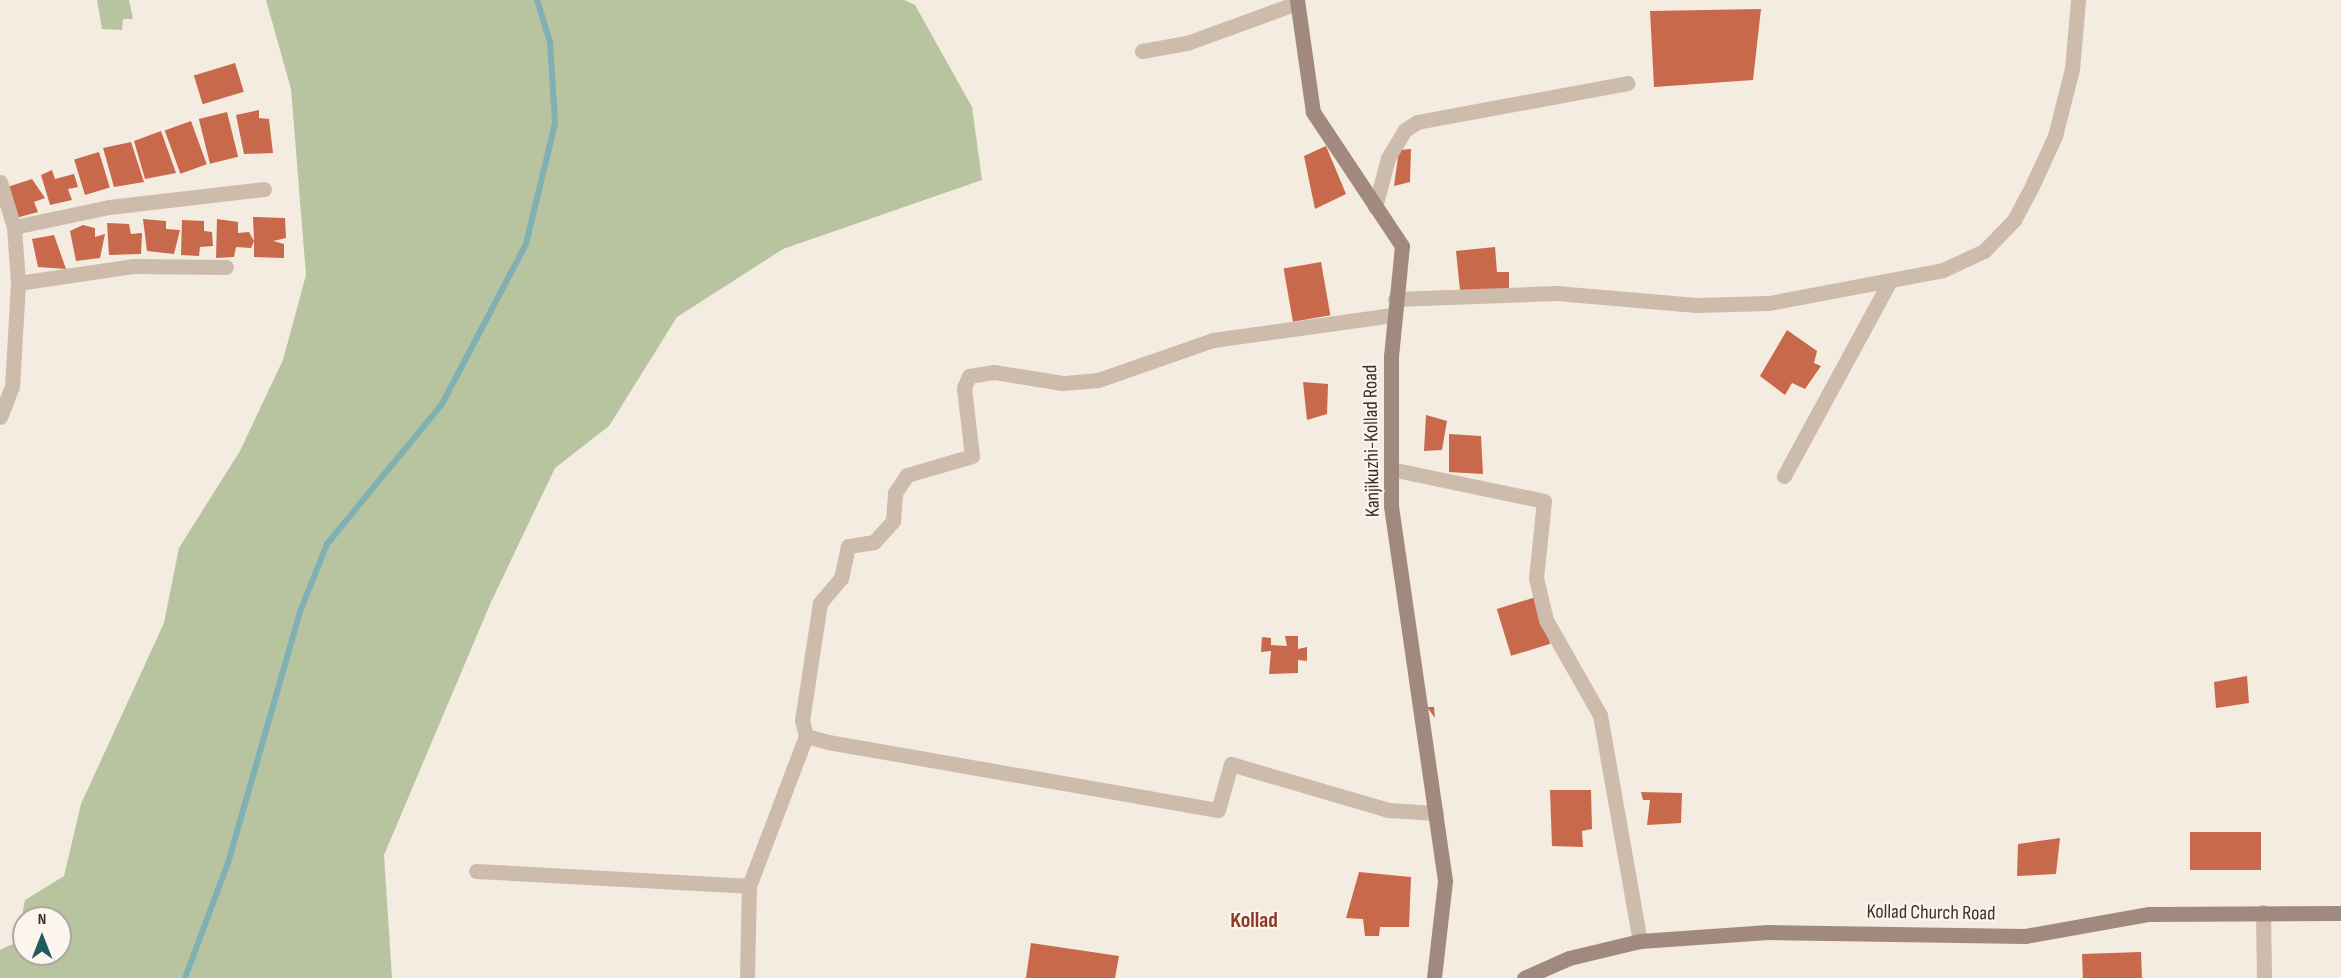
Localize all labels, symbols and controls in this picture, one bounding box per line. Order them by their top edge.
street label: Kanjikuzhi-Kollad Road [1359,365,1385,517]
street label: Kollad Church Road [1866,900,1996,926]
north arrow [12,906,72,966]
district label: Kollad [1230,908,1278,934]
text: N [38,910,46,929]

